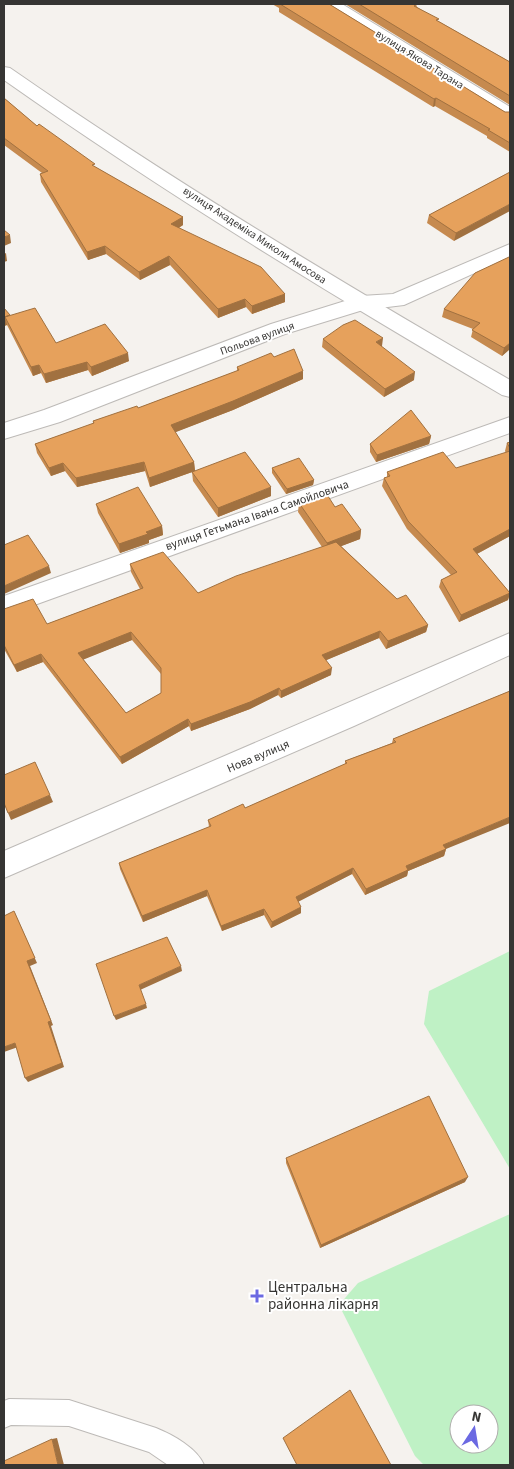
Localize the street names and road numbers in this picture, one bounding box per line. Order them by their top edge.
street label: вулиця Якова Тарана [373,26,467,93]
street label: вулиця Академіка Миколи Амосова [180,183,329,287]
street label: Польова вулиця [218,318,296,359]
street label: вулиця Гетьмана Івана Самойловича [163,476,351,555]
street label: Нова вулиця [224,736,292,777]

